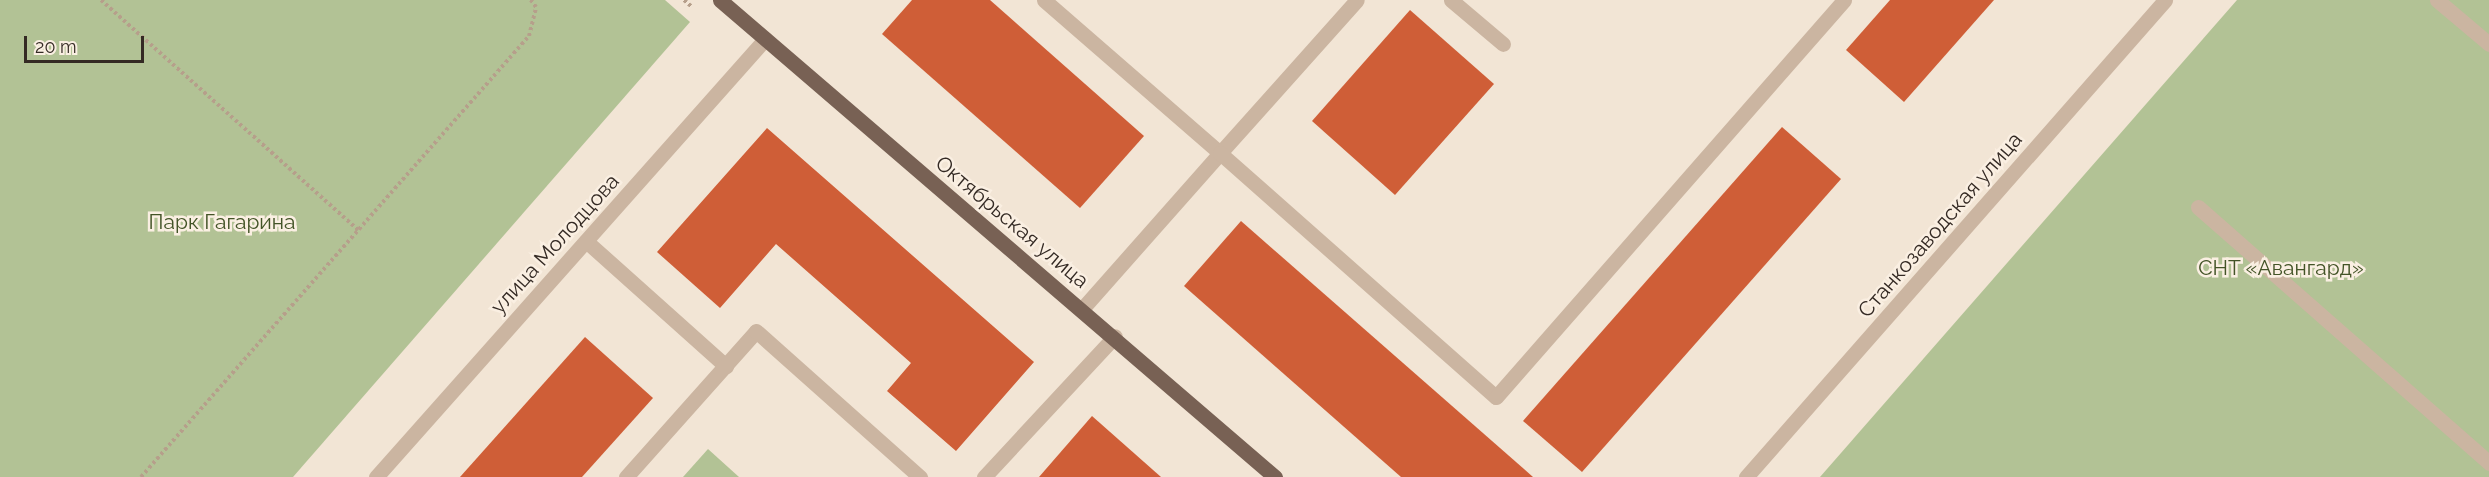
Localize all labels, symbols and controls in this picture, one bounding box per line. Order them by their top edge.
scale bar [27,24,147,62]
text: 20 m [35,36,77,57]
street label: Станкозаводская улица [1853,127,2027,323]
street label: Октябрьская улица [930,150,1094,294]
street label: улица Молодцова [486,169,624,319]
park label: Парк Гагарина [148,209,296,235]
park label: СНТ «Авангард» [2198,255,2364,281]

